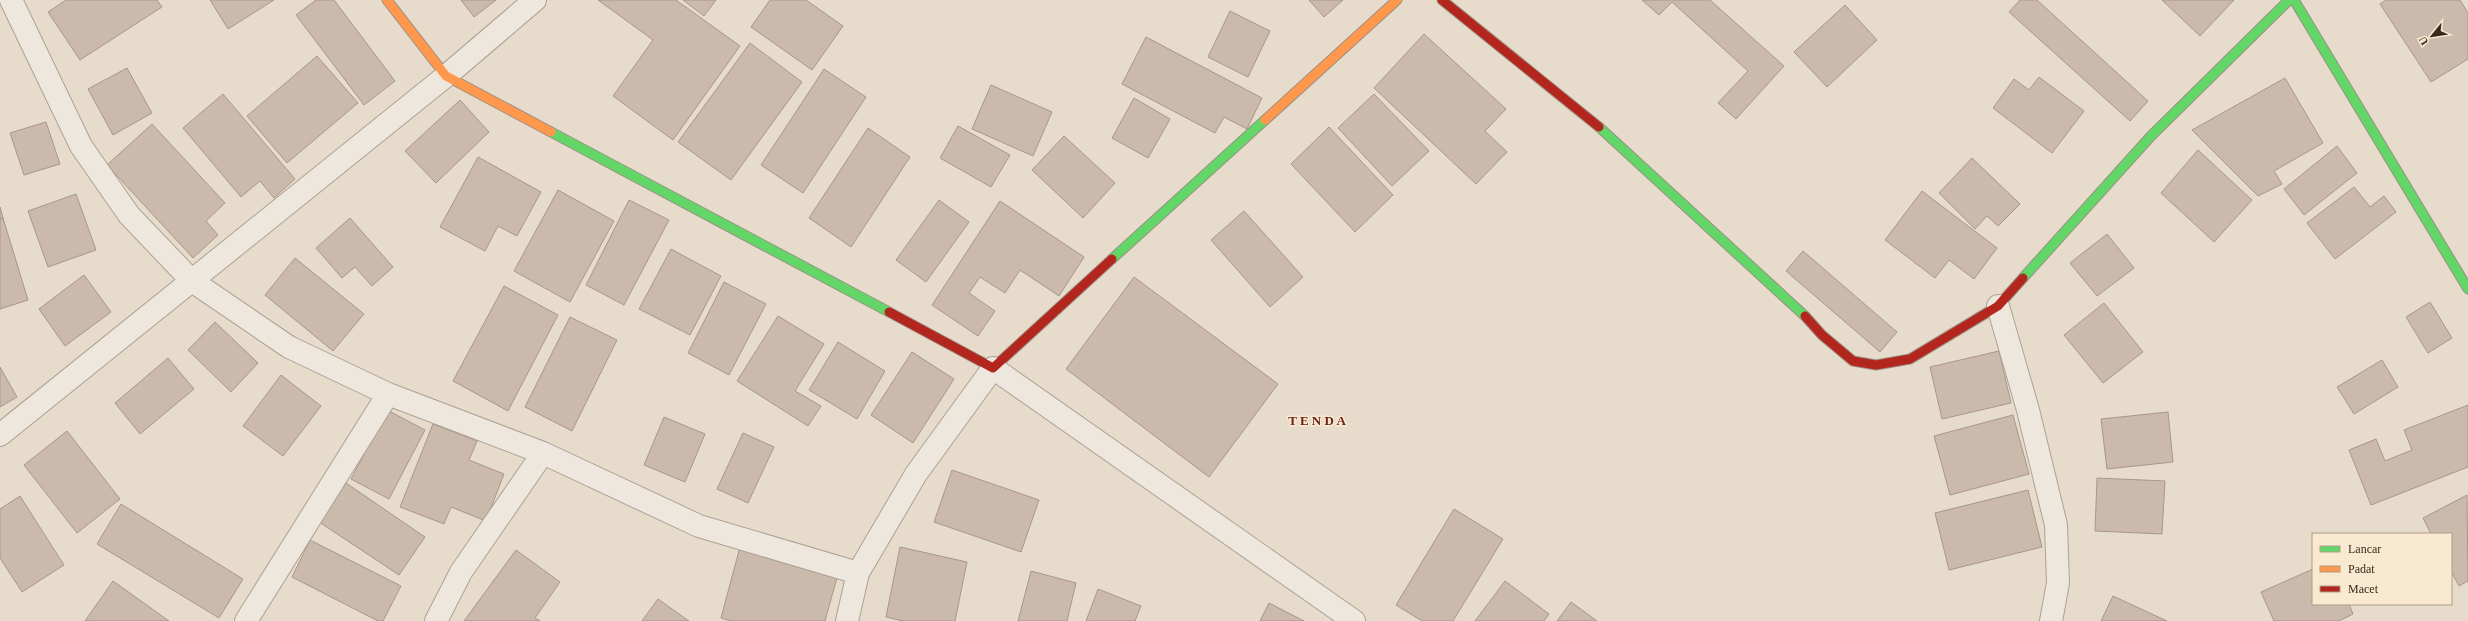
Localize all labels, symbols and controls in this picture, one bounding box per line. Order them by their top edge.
north arrow [2412,16,2452,56]
text: U [2416,35,2431,47]
district label: T E N D A [1288,413,1346,428]
legend [2312,533,2452,605]
text: Lancar [2348,542,2381,556]
text: Padat [2348,562,2375,576]
text: Macet [2348,582,2379,596]

